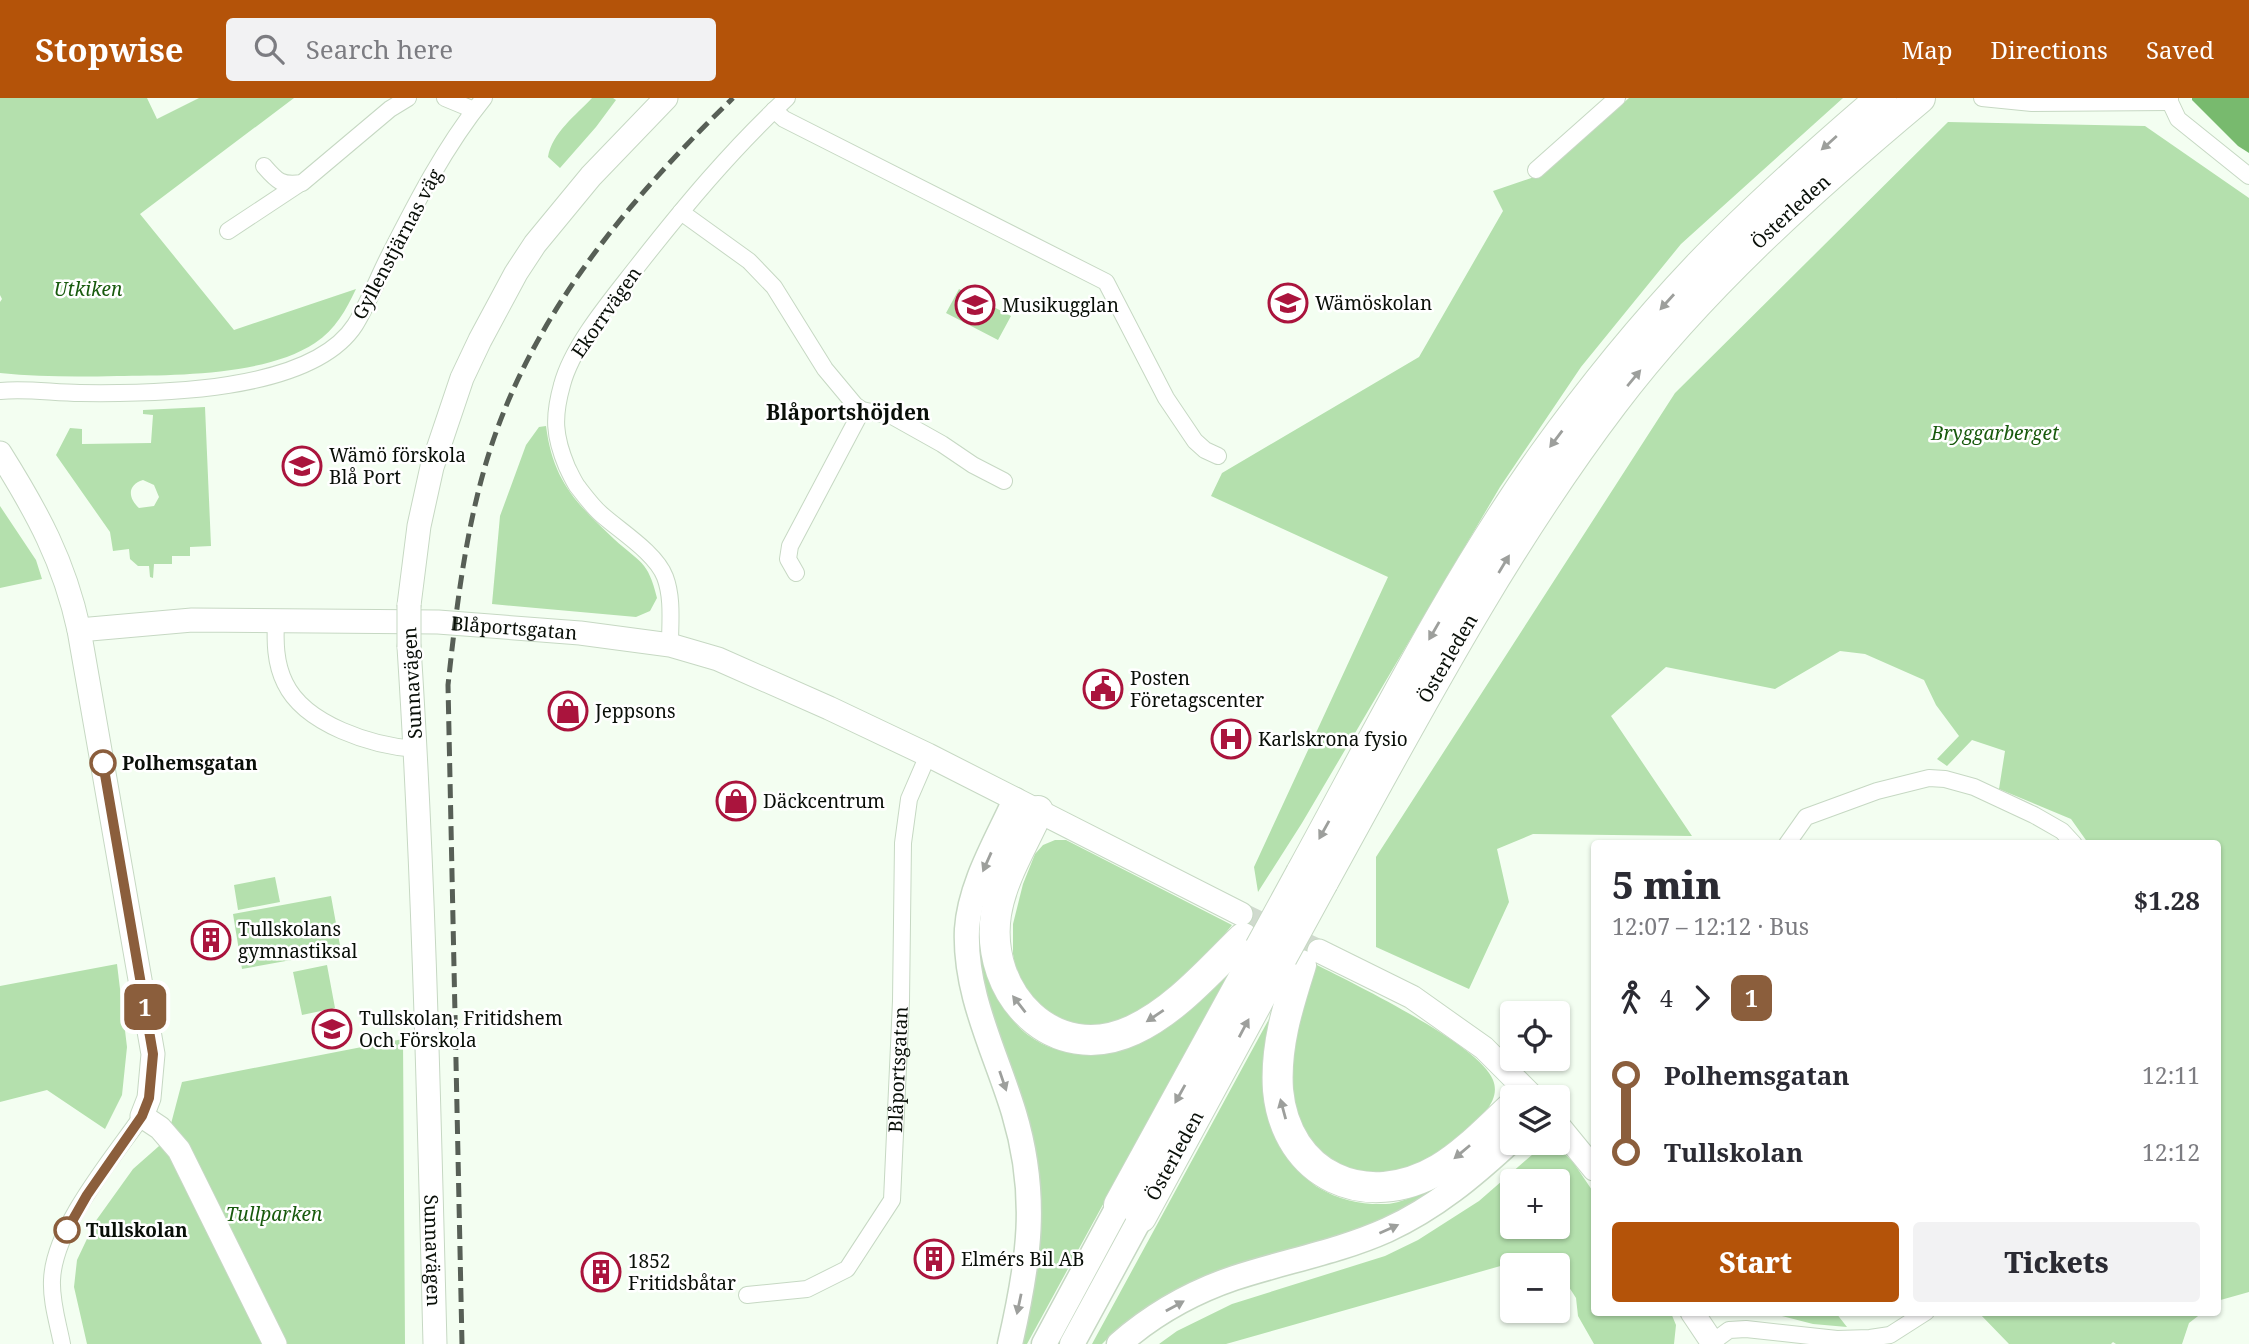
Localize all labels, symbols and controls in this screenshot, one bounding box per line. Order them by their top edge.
search box [226,18,716,81]
text: Stopwise [35,27,184,72]
icon: search [250,30,288,68]
text: Search here [306,31,453,67]
text: Map [1902,33,1953,66]
text: Directions [1991,33,2108,66]
text: Saved [2146,33,2214,66]
one-way arrow [1820,135,1838,151]
street label: Gyllenstjärnas väg [346,164,448,324]
street label: Österleden [1745,168,1836,255]
street label: Ekorrvägen [565,261,647,363]
park label: Utkiken [54,276,123,302]
school or university icon: Wämöskolan [1267,282,1309,324]
school or university icon: Musikugglan [954,284,996,326]
place label: Wämöskolan [1315,290,1432,316]
place label: Musikugglan [1002,292,1119,318]
one-way arrow [1659,293,1675,311]
one-way arrow [1626,369,1641,387]
district label: Blåportshöjden [766,398,930,426]
park label: Bryggarberget [1930,420,2060,446]
one-way arrow [1549,429,1564,447]
place label: Wämö förskola Blå Port [329,442,466,490]
school or university icon: Wämö förskola Blå Port [281,445,323,487]
one-way arrow [1497,555,1510,574]
street label: Österleden [1412,609,1483,707]
street label: Blåportsgatan [450,610,578,646]
one-way arrow [1428,621,1440,640]
street label: Sunnavägen [396,626,428,740]
place label: Posten Företagscenter [1130,665,1264,713]
public building icon: Posten Företagscenter [1082,668,1124,710]
shop icon: Jeppsons [547,690,589,732]
place label: Jeppsons [594,698,676,724]
hospital icon: Karlskrona fysio [1210,718,1252,760]
place label: Karlskrona fysio [1258,726,1408,752]
marker: Polhemsgatan [90,750,116,776]
place label: Polhemsgatan [122,750,258,776]
shop icon: Däckcentrum [715,780,757,822]
place label: Däckcentrum [763,788,885,814]
one-way arrow [1318,820,1330,839]
one-way arrow [981,852,993,872]
text: 5 min [1612,858,1721,910]
text: $1.28 [2134,882,2200,918]
text: 12:07 – 12:12 · Bus [1612,910,1809,942]
place label: Tullskolans gymnastiksal [238,916,358,964]
building icon: Tullskolans gymnastiksal [190,919,232,961]
icon: walk [1612,979,1650,1017]
icon: forward [1683,979,1721,1017]
text: 1 [1745,981,1758,1014]
text: 4 [1660,982,1673,1014]
line badge: 1 [122,984,168,1030]
text: 1 [138,990,152,1023]
one-way arrow [1011,995,1026,1013]
map controls [1500,1001,1570,1323]
button: locate [1500,1001,1570,1071]
place label: Tullskolan, Fritidshem Och Förskola [359,1005,563,1053]
street label: Blåportsgatan [882,1006,914,1133]
school or university icon: Tullskolan, Fritidshem Och Förskola [311,1008,353,1050]
one-way arrow [1146,1009,1165,1022]
one-way arrow [1238,1018,1250,1037]
text: Polhemsgatan [1664,1057,1850,1093]
text: 12:11 [2142,1059,2200,1091]
one-way arrow [999,1071,1009,1092]
one-way arrow [1174,1084,1186,1103]
button: layers [1500,1085,1570,1155]
one-way arrow [1277,1098,1287,1119]
street label: Österleden [1139,1106,1209,1205]
text: Tullskolan [1664,1134,1803,1170]
text: 12:12 [2142,1136,2200,1168]
one-way arrow [1453,1144,1470,1159]
button: + [1500,1169,1570,1239]
street label: Sunnavägen [418,1194,447,1307]
park label: Tullparken [226,1201,323,1227]
marker: Tullskolan [54,1217,80,1243]
place label: Tullskolan [86,1217,188,1243]
button: Start [1612,1222,1899,1302]
button: Tickets [1913,1222,2200,1302]
one-way arrow [1378,1223,1399,1234]
building icon: Elmérs Bil AB [913,1238,955,1280]
place label: Elmérs Bil AB [961,1246,1084,1272]
place label: 1852 Fritidsbåtar [628,1248,736,1296]
building icon: 1852 Fritidsbåtar [580,1251,622,1293]
button: − [1500,1253,1570,1323]
one-way arrow [1013,1293,1024,1315]
one-way arrow [1165,1300,1185,1311]

